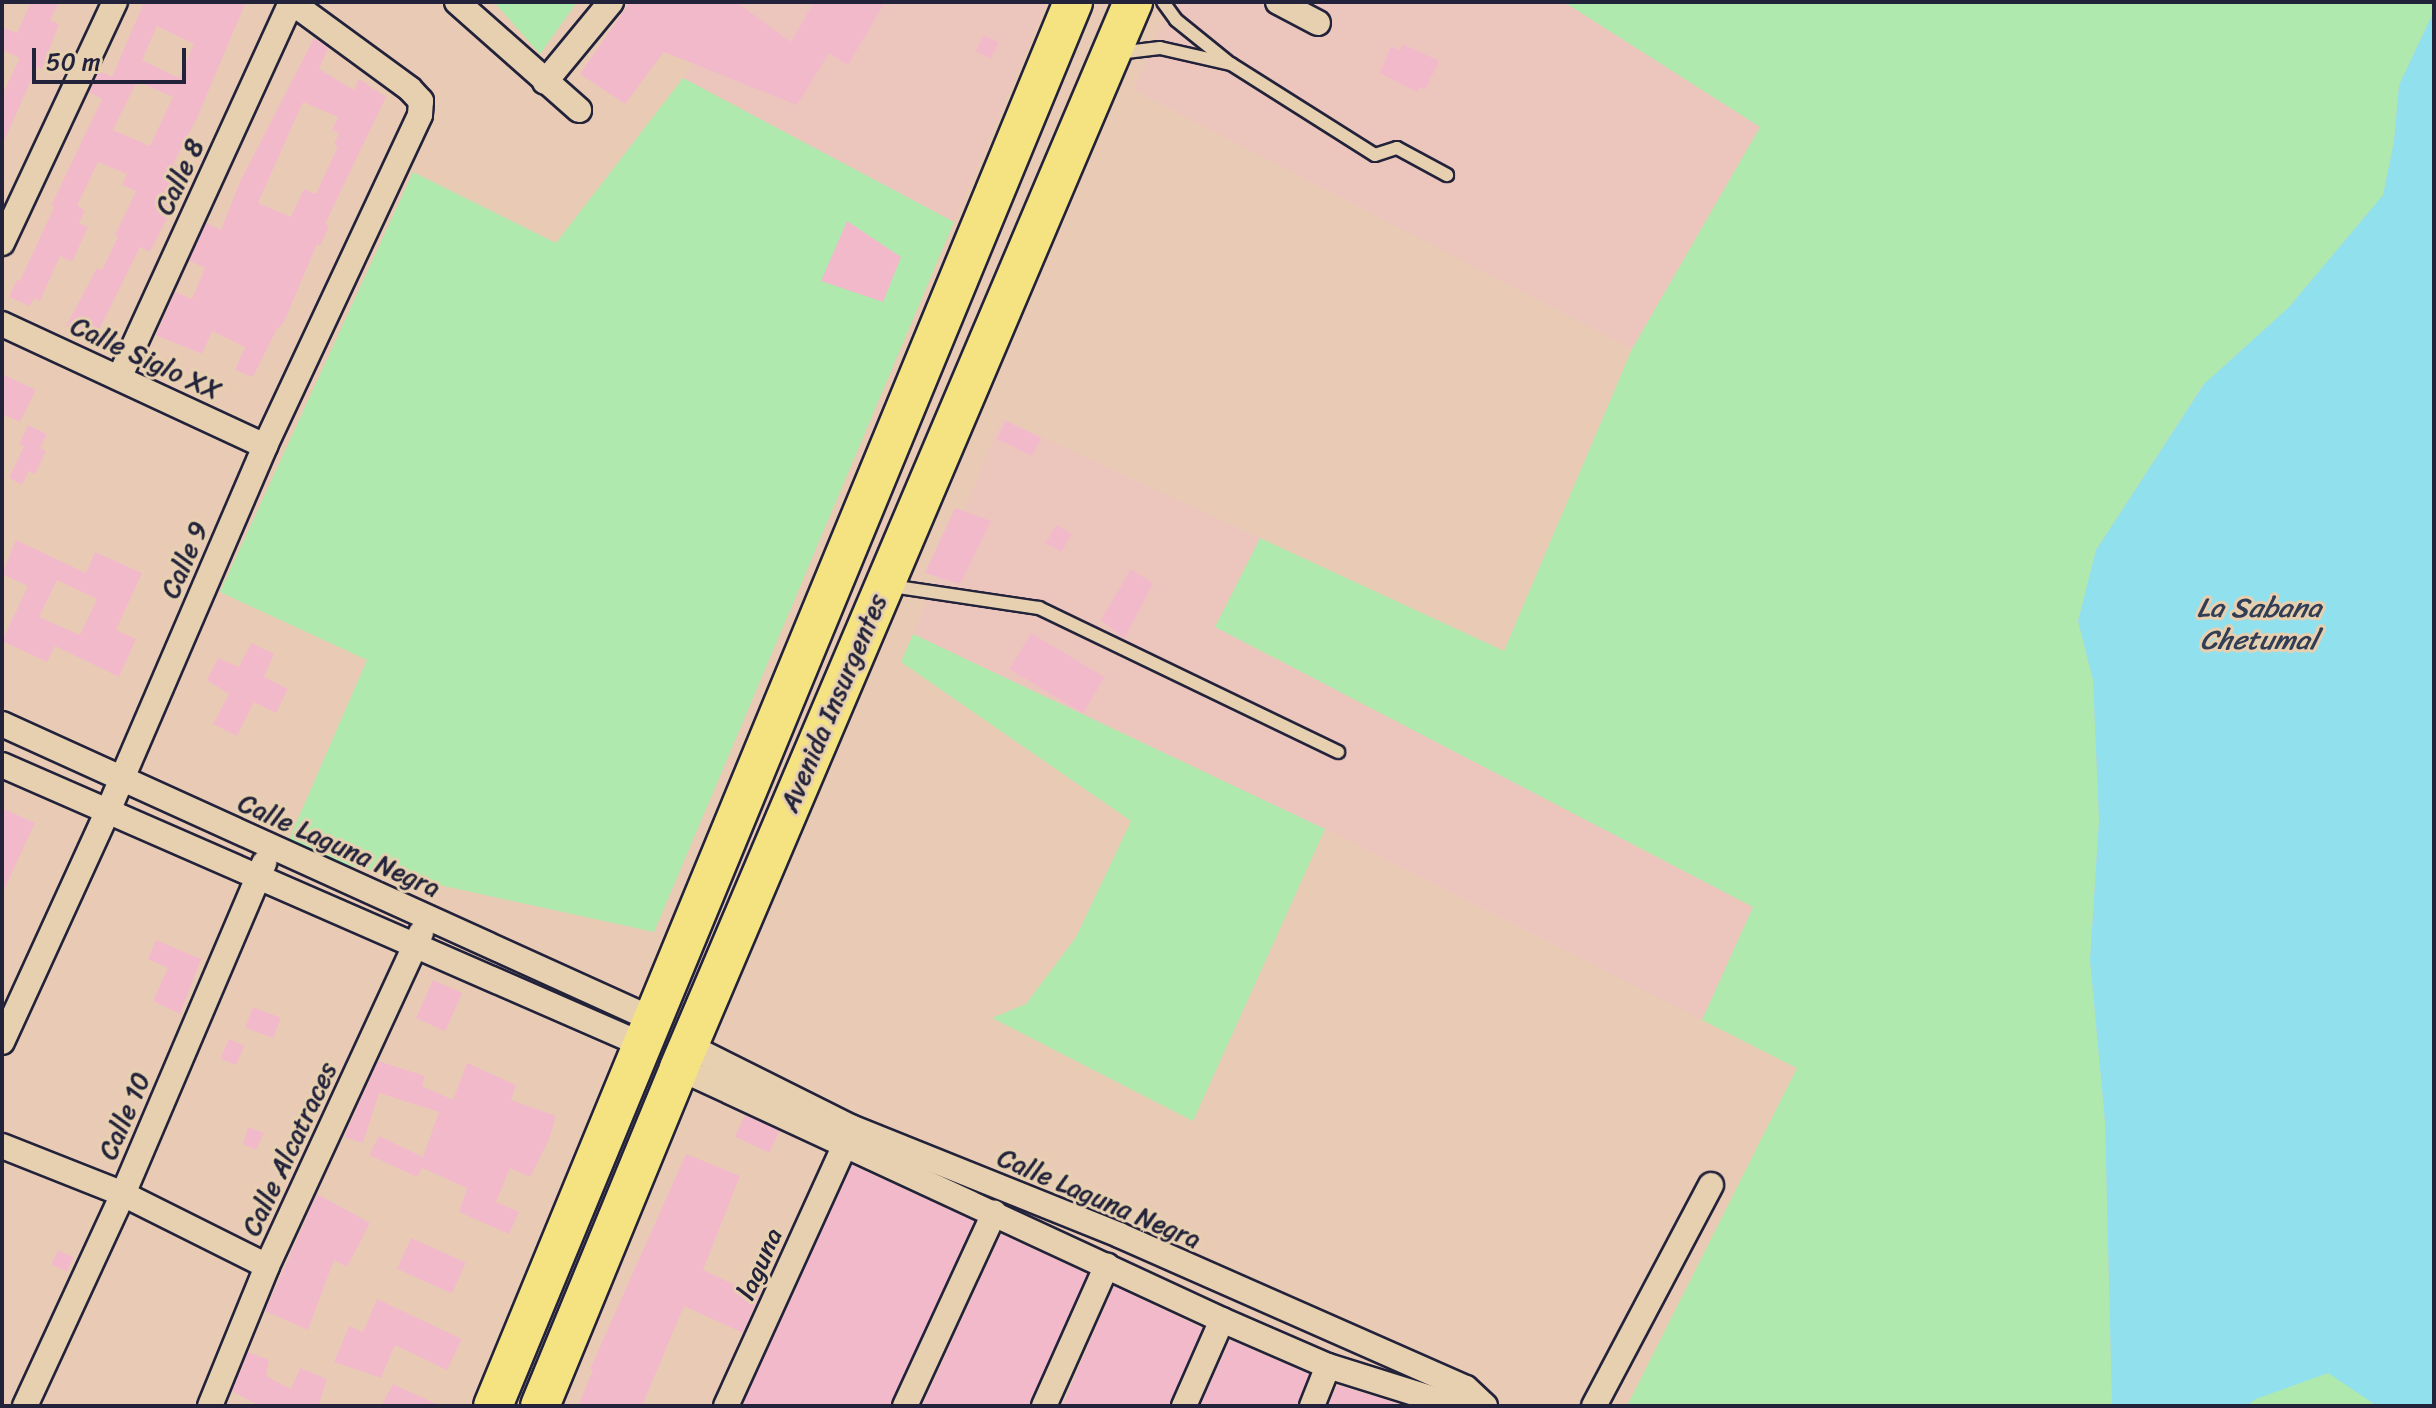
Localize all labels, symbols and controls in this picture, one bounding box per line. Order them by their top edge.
scale bar [36,32,190,82]
text: 50 m [46,41,101,83]
street label: Calle 8 [149,134,211,220]
street label: Calle Siglo XX [66,311,226,407]
street label: Calle 9 [155,517,215,603]
street label: Avenida Insurgentes [774,589,894,817]
water label: La Sabana Chetumal [2197,591,2321,657]
street label: Calle Laguna Negra [233,787,445,905]
street label: Calle Alcatraces [237,1059,343,1239]
street label: Calle 10 [93,1068,157,1164]
street label: Calle Laguna Negra [992,1142,1206,1256]
street label: laguna [731,1224,789,1304]

